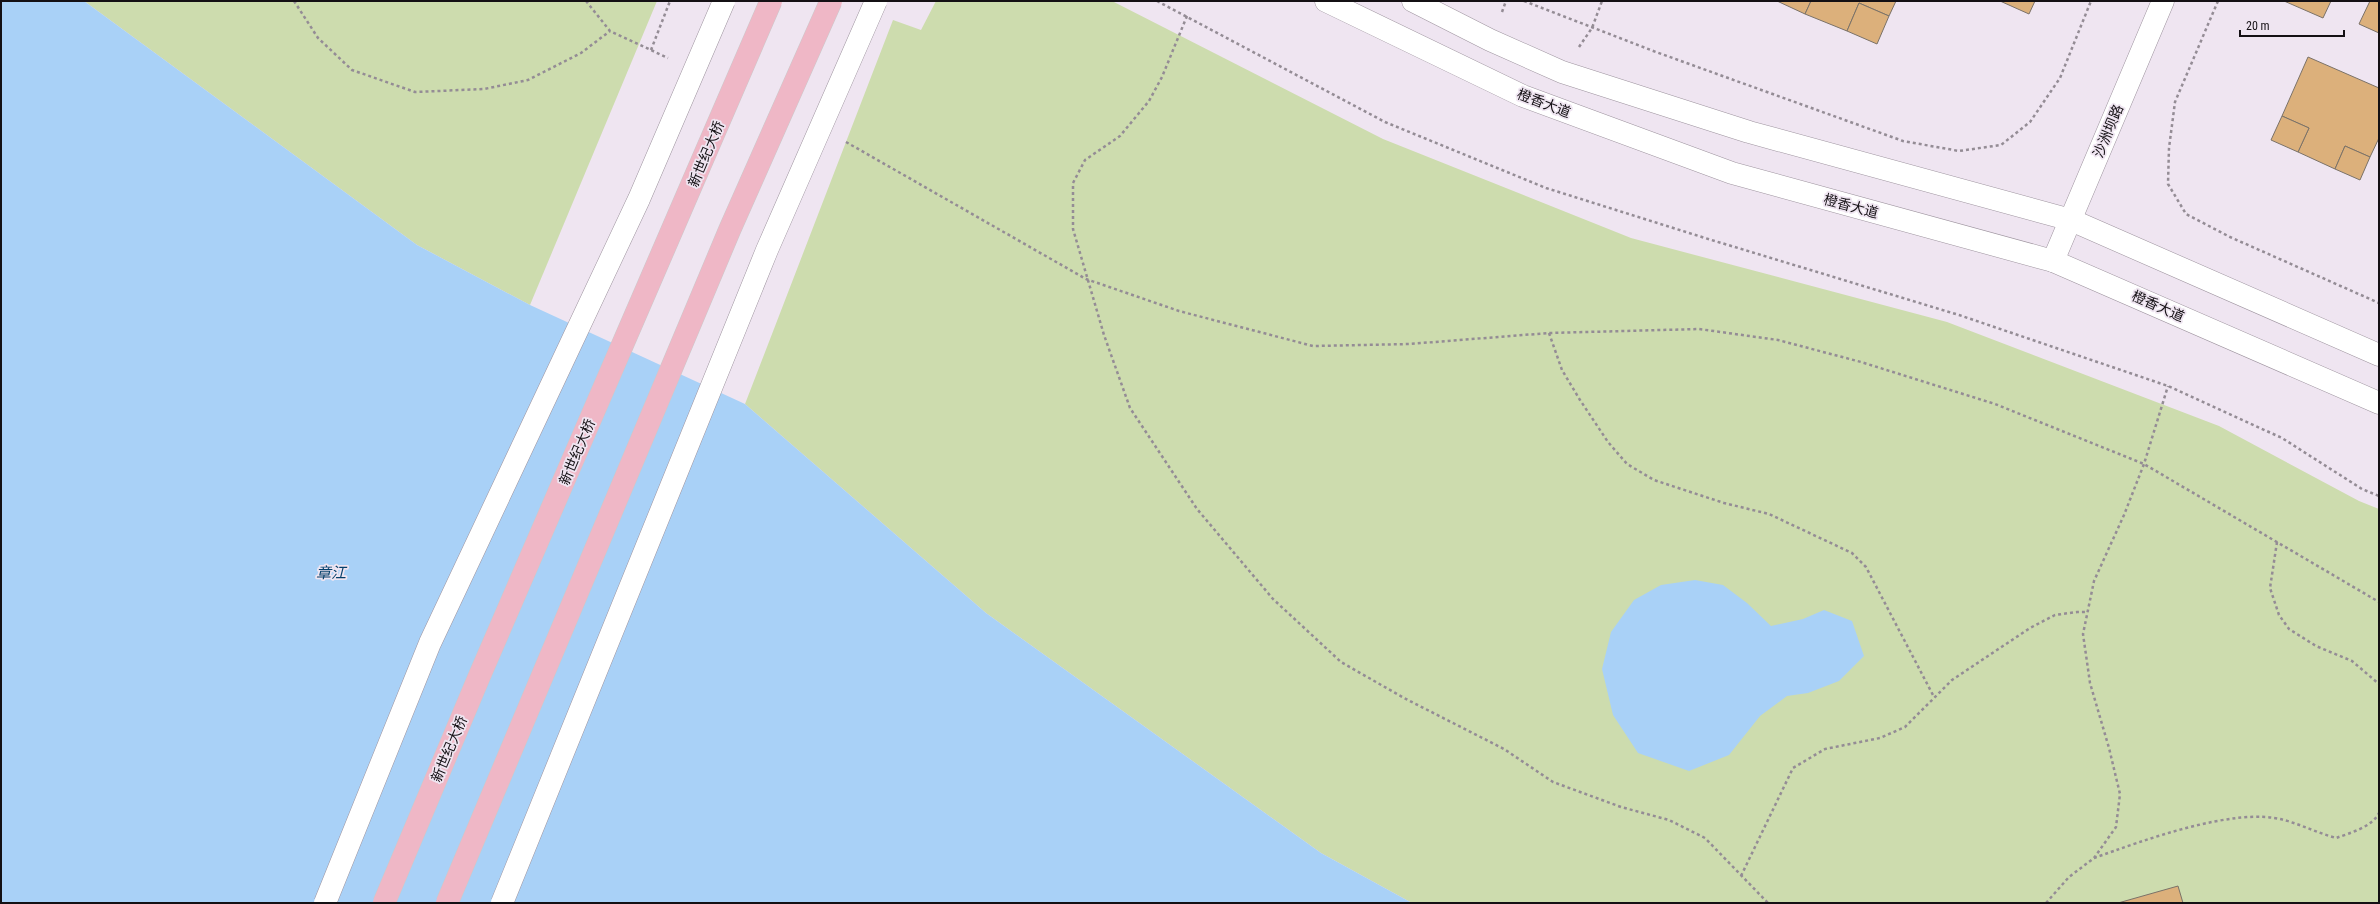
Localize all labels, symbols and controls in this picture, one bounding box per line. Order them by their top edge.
scale bar [2240,12,2344,38]
text: 20 m [2246,19,2270,33]
street label: 橙香大道 [1515,85,1573,121]
street label: 沙洲坝路 [2090,102,2126,160]
street label: 新世纪大桥 [685,119,727,189]
street label: 橙香大道 [1822,191,1880,221]
street label: 橙香大道 [2129,287,2187,325]
street label: 新世纪大桥 [556,417,598,487]
water label: 章江 [316,564,348,582]
street label: 新世纪大桥 [428,714,470,784]

